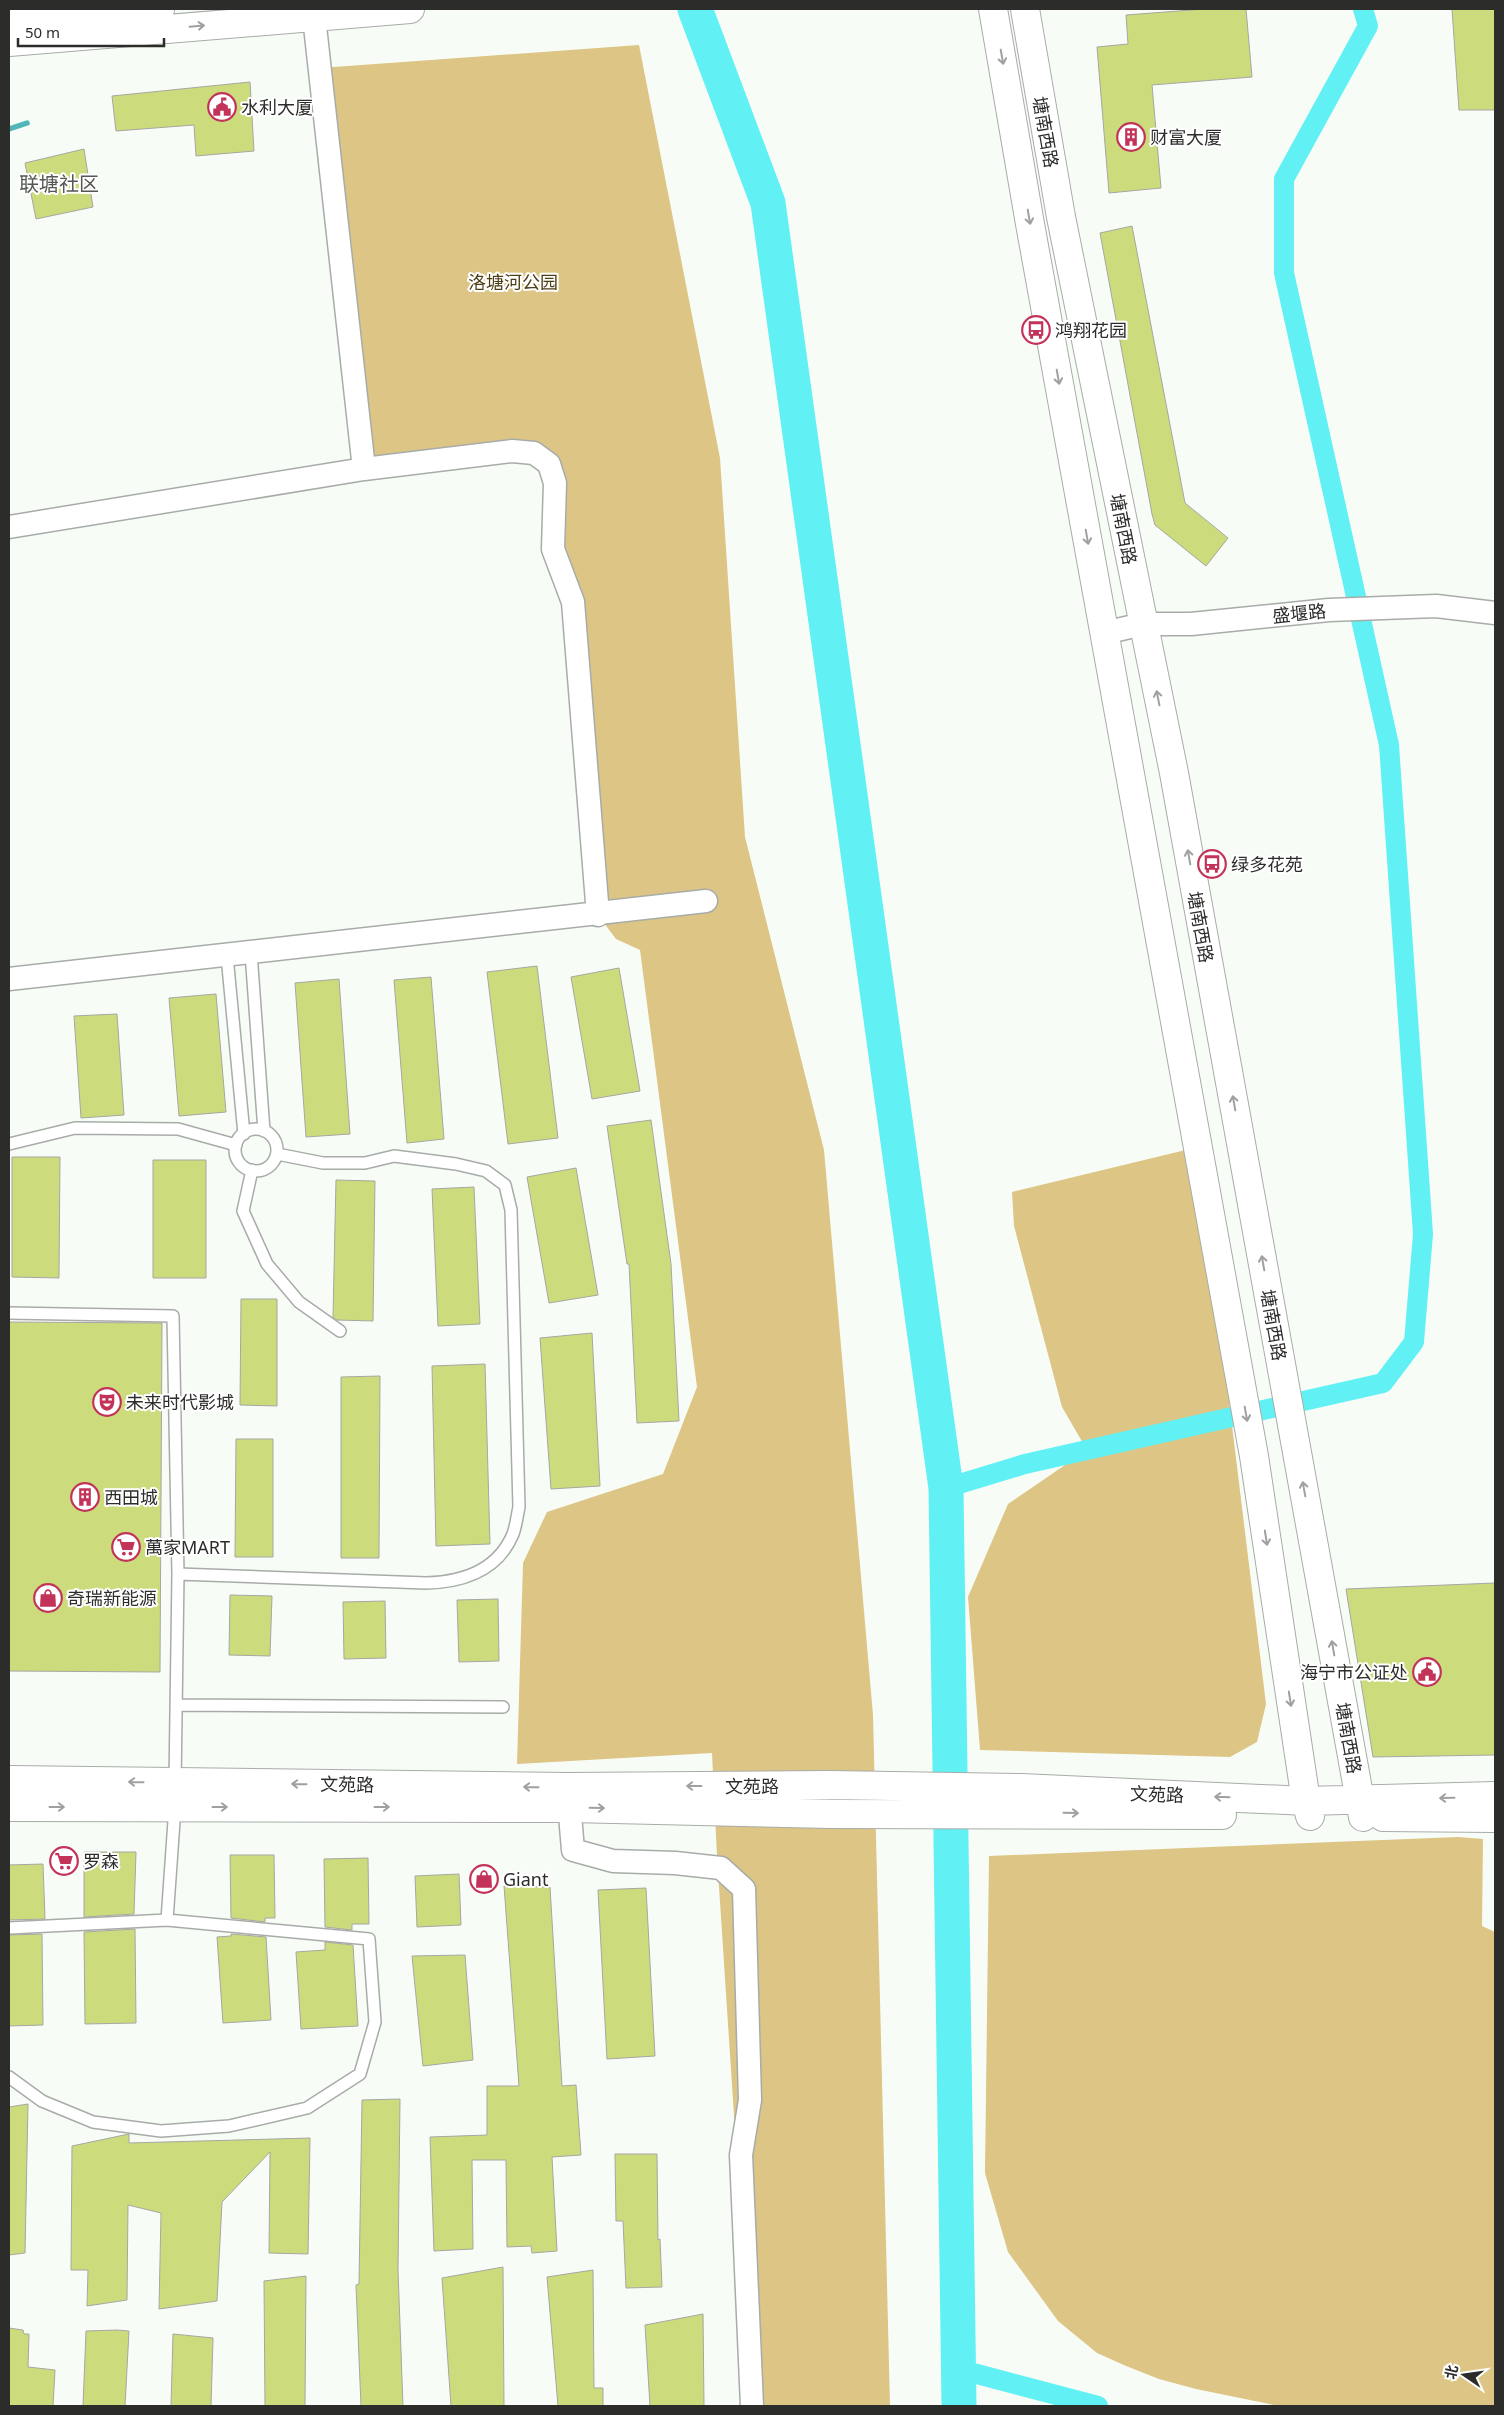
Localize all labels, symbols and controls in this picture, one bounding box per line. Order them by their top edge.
scale bar [18,15,164,47]
text: 50 m [25,22,60,42]
one-way arrow [189,22,205,31]
one-way arrow [997,48,1007,64]
public building icon: 水利大厦 [207,92,237,122]
street label: 塘南西路 [1028,94,1064,170]
place label: 水利大厦 [241,95,313,119]
building icon: 财富大厦 [1116,122,1146,152]
place label: 财富大厦 [1150,125,1222,149]
district label: 联塘社区 [19,170,99,197]
one-way arrow [1025,209,1035,225]
park label: 洛塘河公园 [468,270,558,294]
bus stop icon: 鸿翔花园 [1021,315,1051,345]
place label: 鸿翔花园 [1055,318,1127,342]
one-way arrow [1054,368,1064,384]
street label: 塘南西路 [1105,491,1143,567]
one-way arrow [1083,528,1092,544]
street label: 盛堰路 [1271,598,1327,628]
one-way arrow [1153,690,1163,706]
bus stop icon: 绿多花苑 [1197,849,1227,879]
one-way arrow [1183,850,1193,866]
place label: 绿多花苑 [1231,852,1303,876]
street label: 塘南西路 [1183,889,1219,965]
one-way arrow [1228,1096,1238,1112]
one-way arrow [1257,1255,1267,1271]
street label: 塘南西路 [1256,1287,1292,1363]
theatre icon: 未来时代影城 [92,1387,122,1417]
place label: 未来时代影城 [126,1390,234,1414]
one-way arrow [1242,1405,1252,1421]
one-way arrow [1298,1481,1308,1497]
building icon: 西田城 [70,1482,100,1512]
place label: 西田城 [104,1485,158,1509]
one-way arrow [1261,1530,1271,1546]
supermarket icon: 萬家MART [111,1532,141,1562]
place label: 萬家MART [145,1535,230,1559]
shop icon: 奇瑞新能源 [33,1583,63,1613]
place label: 奇瑞新能源 [67,1586,157,1610]
one-way arrow [1327,1641,1337,1657]
public building icon: 海宁市公证处 [1412,1657,1442,1687]
place label: 海宁市公证处 [1300,1660,1408,1684]
one-way arrow [1286,1691,1296,1707]
street label: 塘南西路 [1331,1700,1367,1776]
street label: 文苑路 [320,1772,374,1796]
street label: 文苑路 [725,1774,779,1798]
one-way arrow [129,1777,145,1787]
one-way arrow [291,1779,308,1789]
one-way arrow [686,1781,702,1791]
street label: 文苑路 [1130,1781,1184,1807]
one-way arrow [523,1782,540,1792]
one-way arrow [1214,1792,1230,1802]
one-way arrow [1439,1793,1455,1802]
one-way arrow [49,1802,65,1812]
one-way arrow [212,1802,228,1812]
one-way arrow [374,1802,390,1812]
one-way arrow [589,1804,605,1813]
one-way arrow [1063,1809,1079,1818]
supermarket icon: 罗森 [49,1846,79,1876]
place label: 罗森 [83,1849,119,1873]
shop icon: Giant [469,1864,499,1894]
place label: Giant [503,1867,549,1891]
north arrow [1439,2350,1489,2400]
text: 北 [1440,2363,1462,2381]

